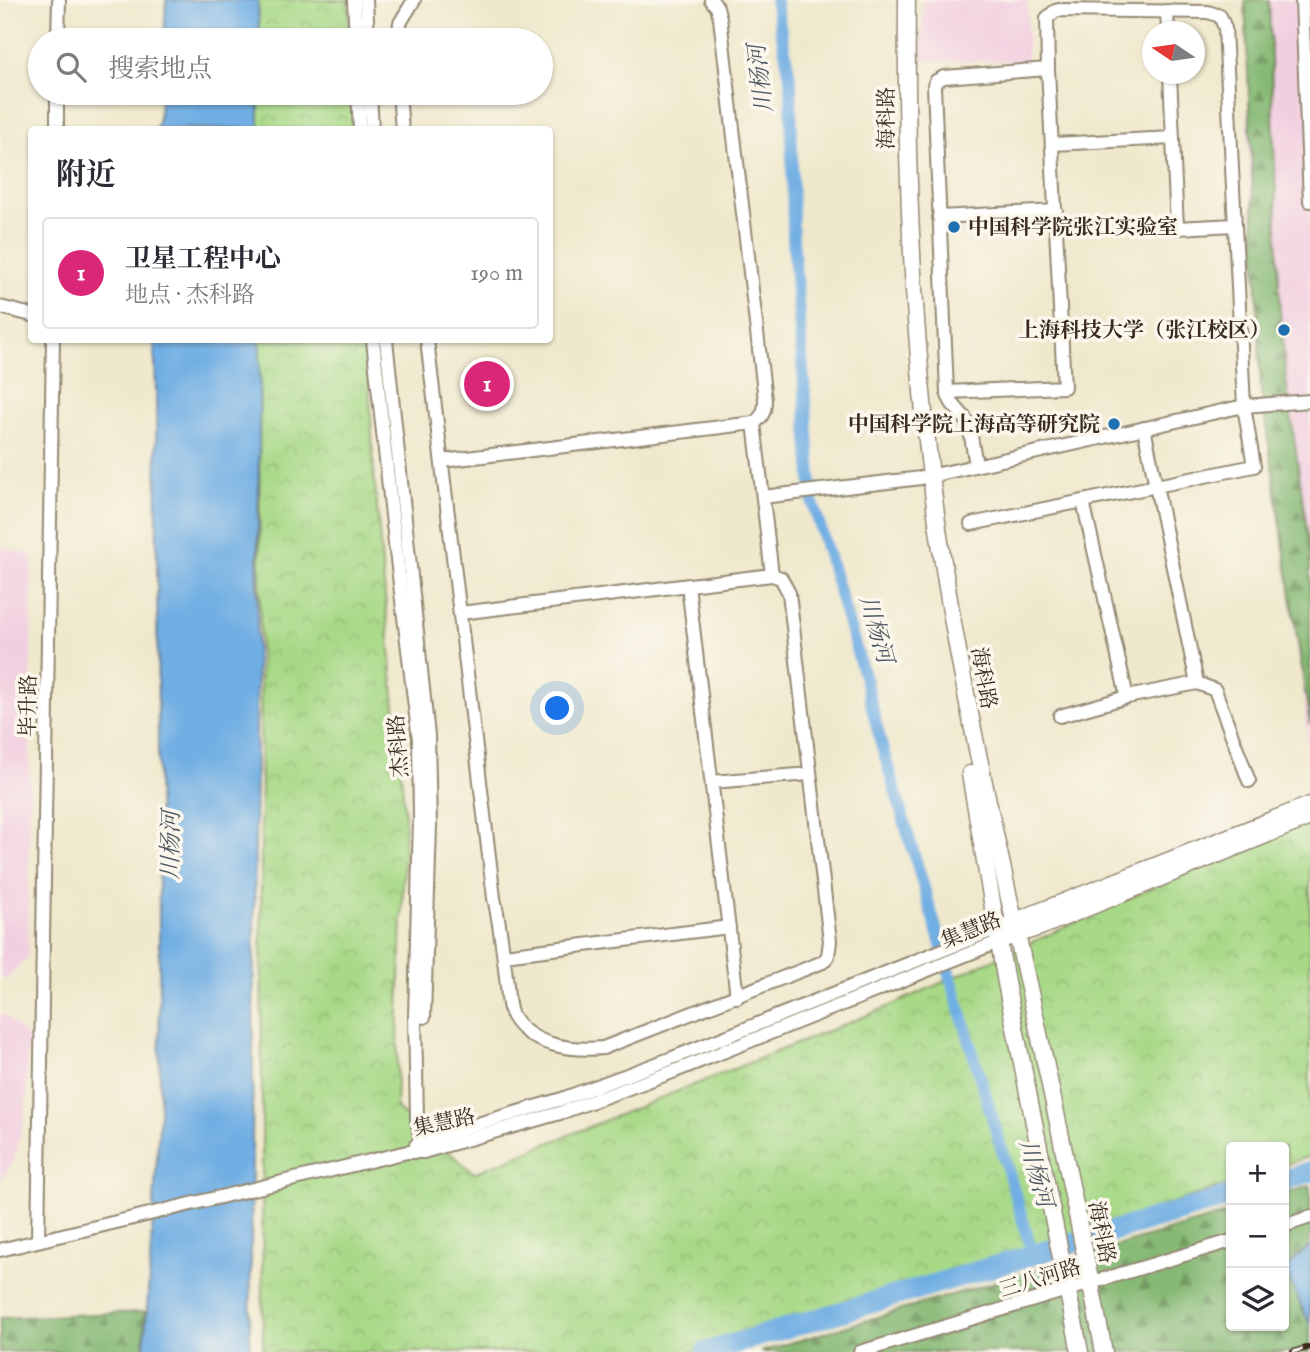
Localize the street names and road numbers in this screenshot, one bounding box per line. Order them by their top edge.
street label: 海科路 [874,87,901,150]
street label: 海科路 [964,645,1001,712]
street label: 毕升路 [15,674,44,738]
street label: 杰科路 [384,714,415,778]
street label: 集慧路 [937,907,1006,956]
street label: 集慧路 [411,1104,478,1143]
street label: 海科路 [1081,1199,1120,1266]
street label: 三八河路 [996,1254,1085,1305]

